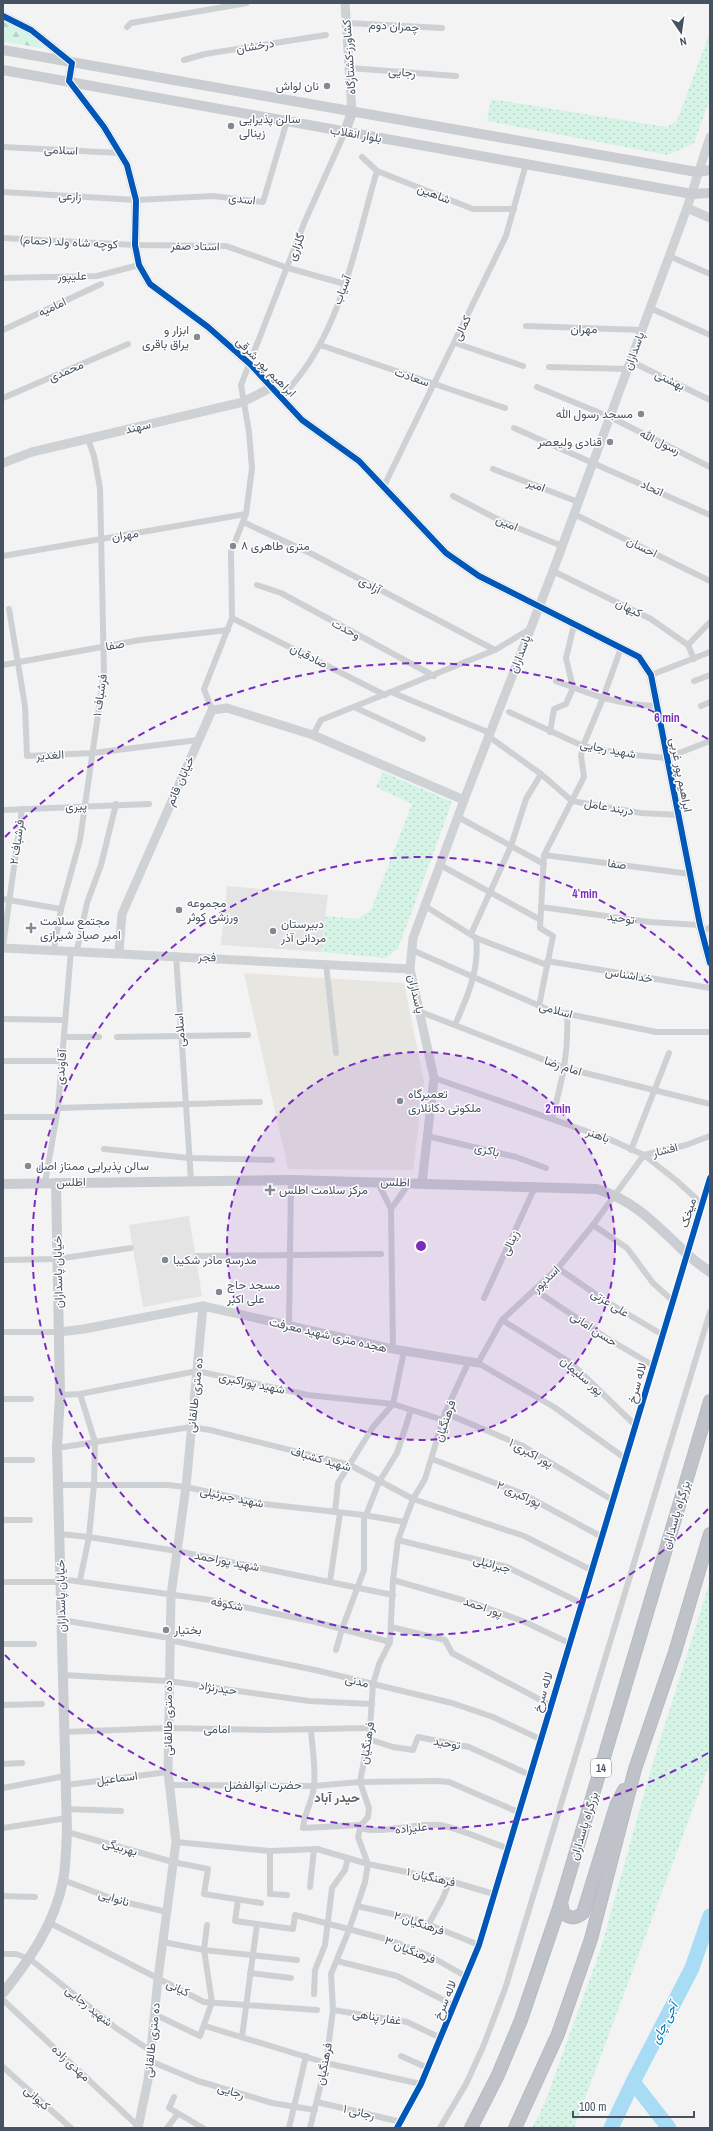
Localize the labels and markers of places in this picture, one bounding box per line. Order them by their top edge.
place label: نان لواش [276,78,319,94]
marker: نان لواش [322,81,332,91]
place label: سالن پذیرایی زینالی [239,111,300,141]
marker: سالن پذیرایی زینالی [226,121,236,131]
place label: ابزار و یراق باقری [142,322,189,352]
marker: ابزار و یراق باقری [192,332,202,342]
place label: مسجد رسول الله [556,406,633,422]
marker: مسجد رسول الله [636,409,646,419]
place label: قنادی ولیعصر [536,434,602,450]
marker: قنادی ولیعصر [605,437,615,447]
place label: ۸ متری طاهری [241,538,310,554]
marker: ۸ متری طاهری [228,541,238,551]
place label: مجموعه ورزشی کوثر [186,895,238,925]
marker: مجموعه ورزشی کوثر [174,905,184,915]
place label: مجتمع سلامت امیر صیاد شیرازی [40,913,121,943]
place label: دبیرستان مردانی آذر [280,916,326,946]
marker: مجتمع سلامت امیر صیاد شیرازی [25,922,37,934]
marker: دبیرستان مردانی آذر [268,926,278,936]
place label: تعمیرگاه ملکوتی دکانلاری [408,1086,481,1116]
marker: تعمیرگاه ملکوتی دکانلاری [395,1096,405,1106]
place label: سالن پذیرایی ممتاز اصل [36,1158,149,1174]
marker: سالن پذیرایی ممتاز اصل [23,1161,33,1171]
place label: مرکز سلامت اطلس [279,1182,368,1198]
marker: مرکز سلامت اطلس [264,1184,276,1196]
centre of rings [414,1239,428,1253]
place label: مدرسه مادر شکیبا [173,1252,257,1268]
marker: مدرسه مادر شکیبا [160,1255,170,1265]
place label: مسجد حاج علی اکبر [226,1277,280,1307]
marker: مسجد حاج علی اکبر [214,1287,224,1297]
place label: بختیار [173,1622,202,1638]
marker: بختیار [161,1625,171,1635]

